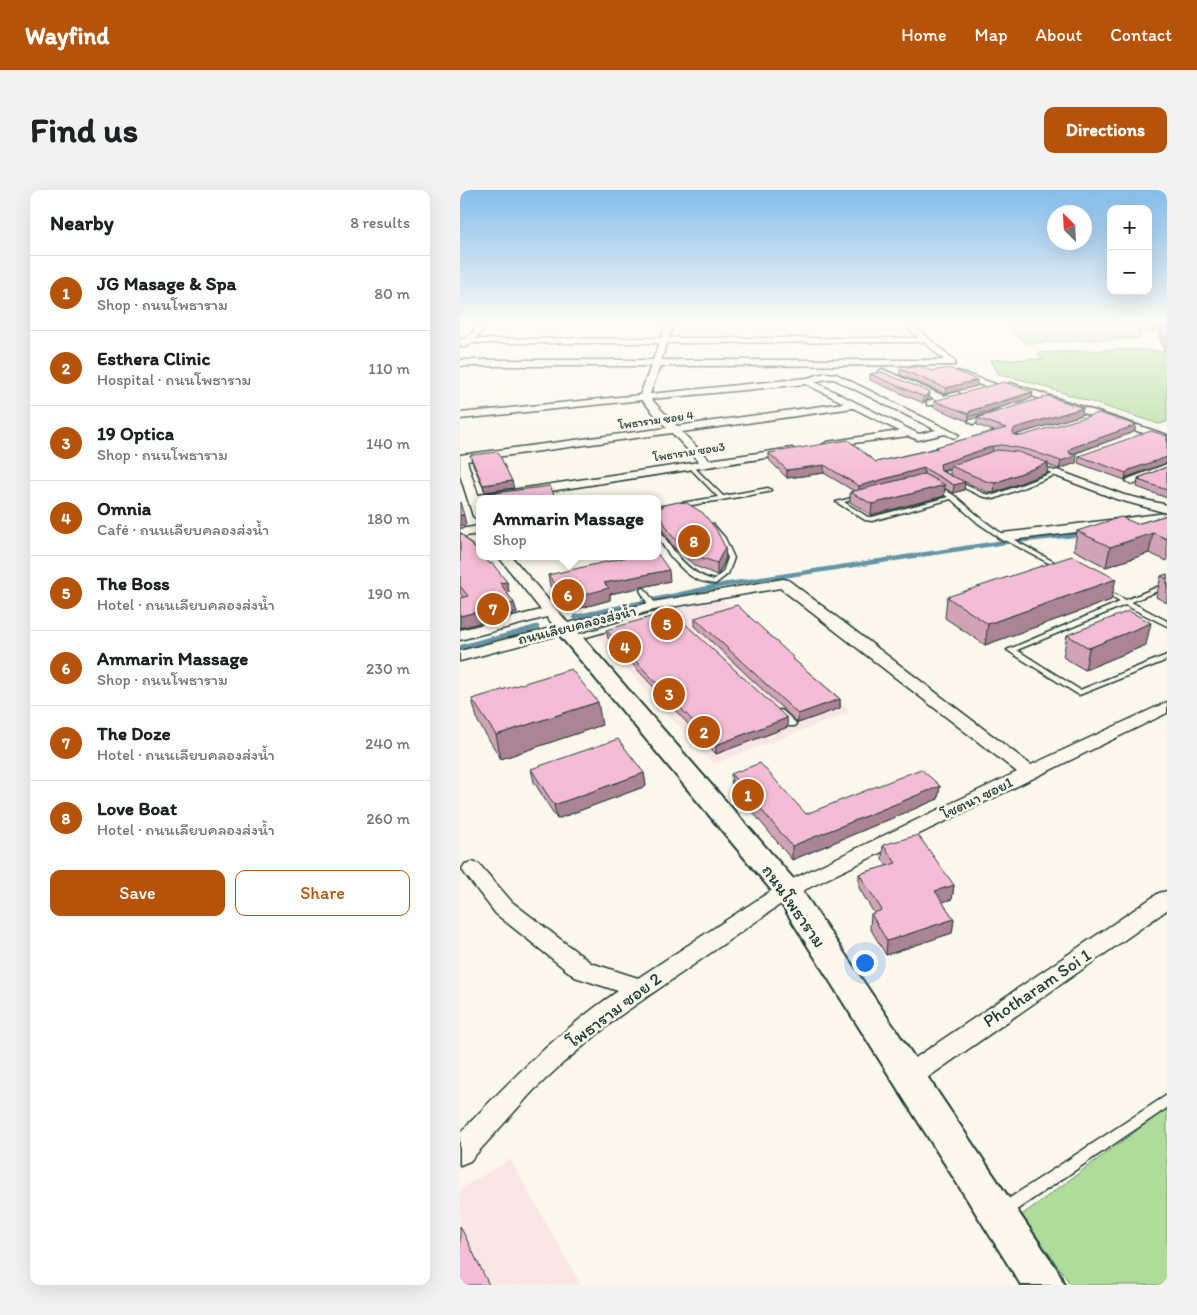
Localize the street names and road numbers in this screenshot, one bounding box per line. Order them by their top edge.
street label: โพธาราม ซอย 4 [617,408,694,432]
street label: โพธาราม ซอย3 [651,439,726,465]
street label: ถนนเลียบคลองส่งน้ำ [516,601,638,648]
street label: โชตนา ซอย1 [937,773,1016,824]
street label: ถนนโพธาราม [757,860,831,952]
street label: Photharam Soi 1 [979,944,1095,1032]
street label: โพธาราม ซอย 2 [562,967,666,1053]

